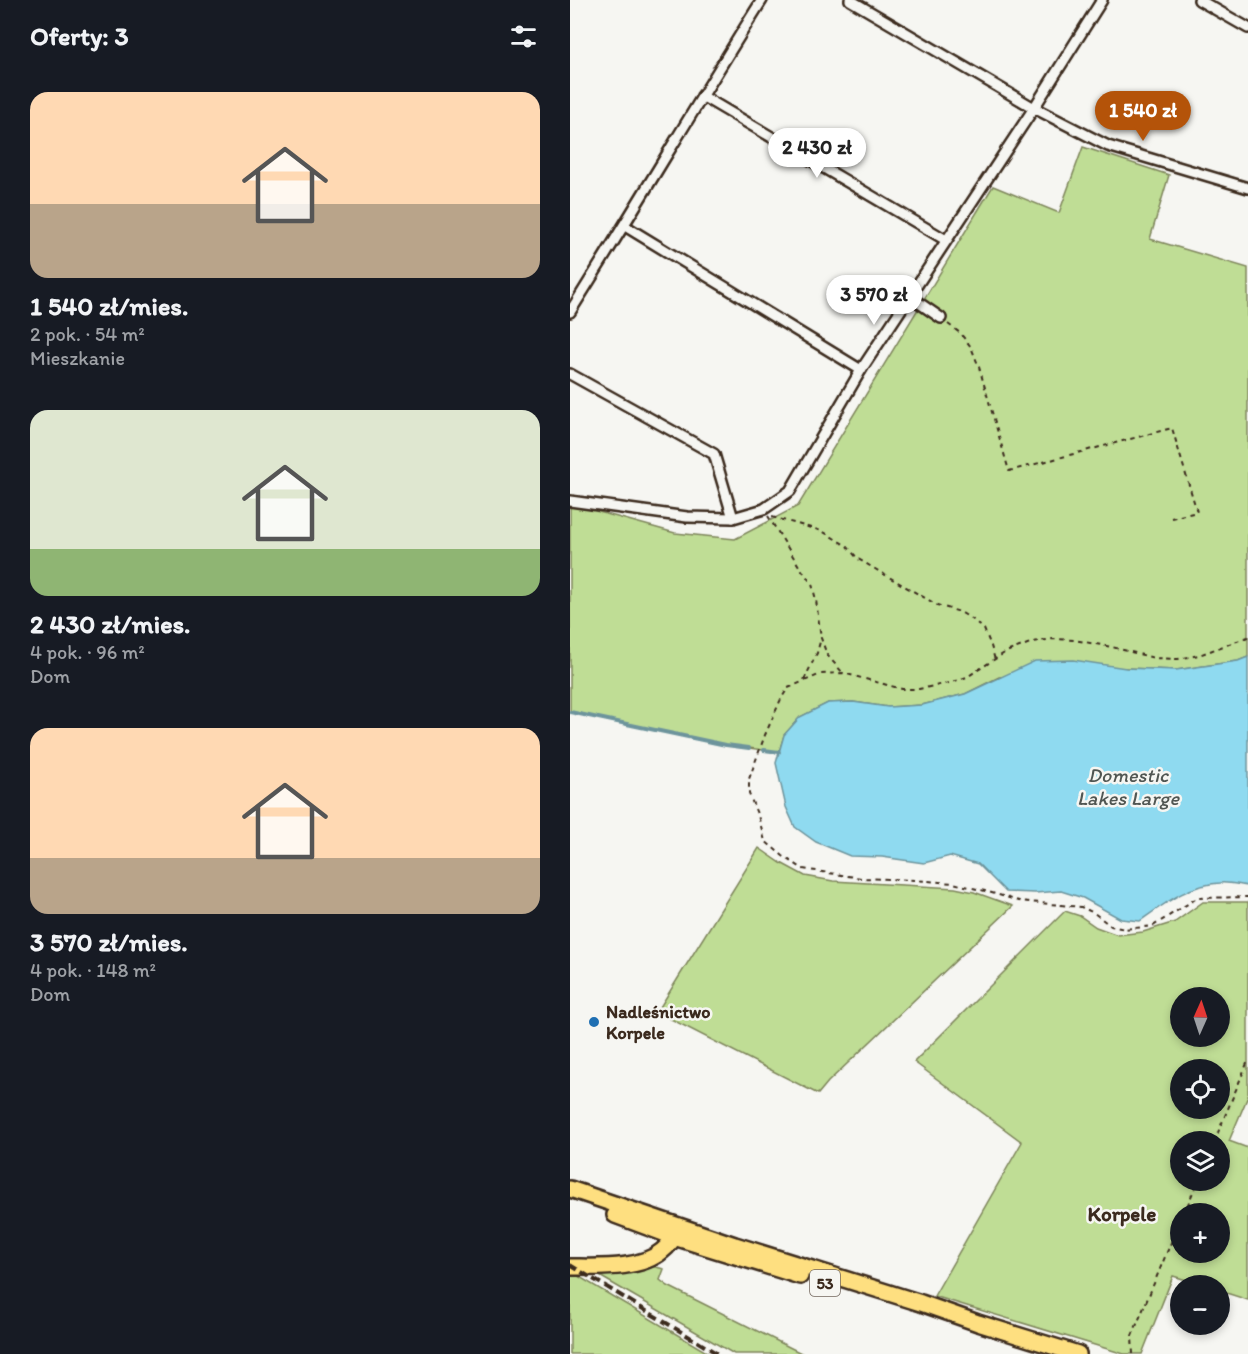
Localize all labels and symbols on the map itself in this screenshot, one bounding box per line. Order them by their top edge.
pin: 1 540 zł [1081,91,1205,142]
pin: 2 430 zł [755,128,879,179]
pin: 3 570 zł [812,275,936,326]
water label: Domestic Lakes Large [1077,763,1180,810]
north arrow [1170,987,1230,1047]
place label: Nadleśnictwo Korpele [606,1001,711,1044]
marker: Nadleśnictwo Korpele [587,1015,601,1029]
district label: Korpele [1088,1201,1156,1227]
road number: 53 [810,1270,840,1296]

